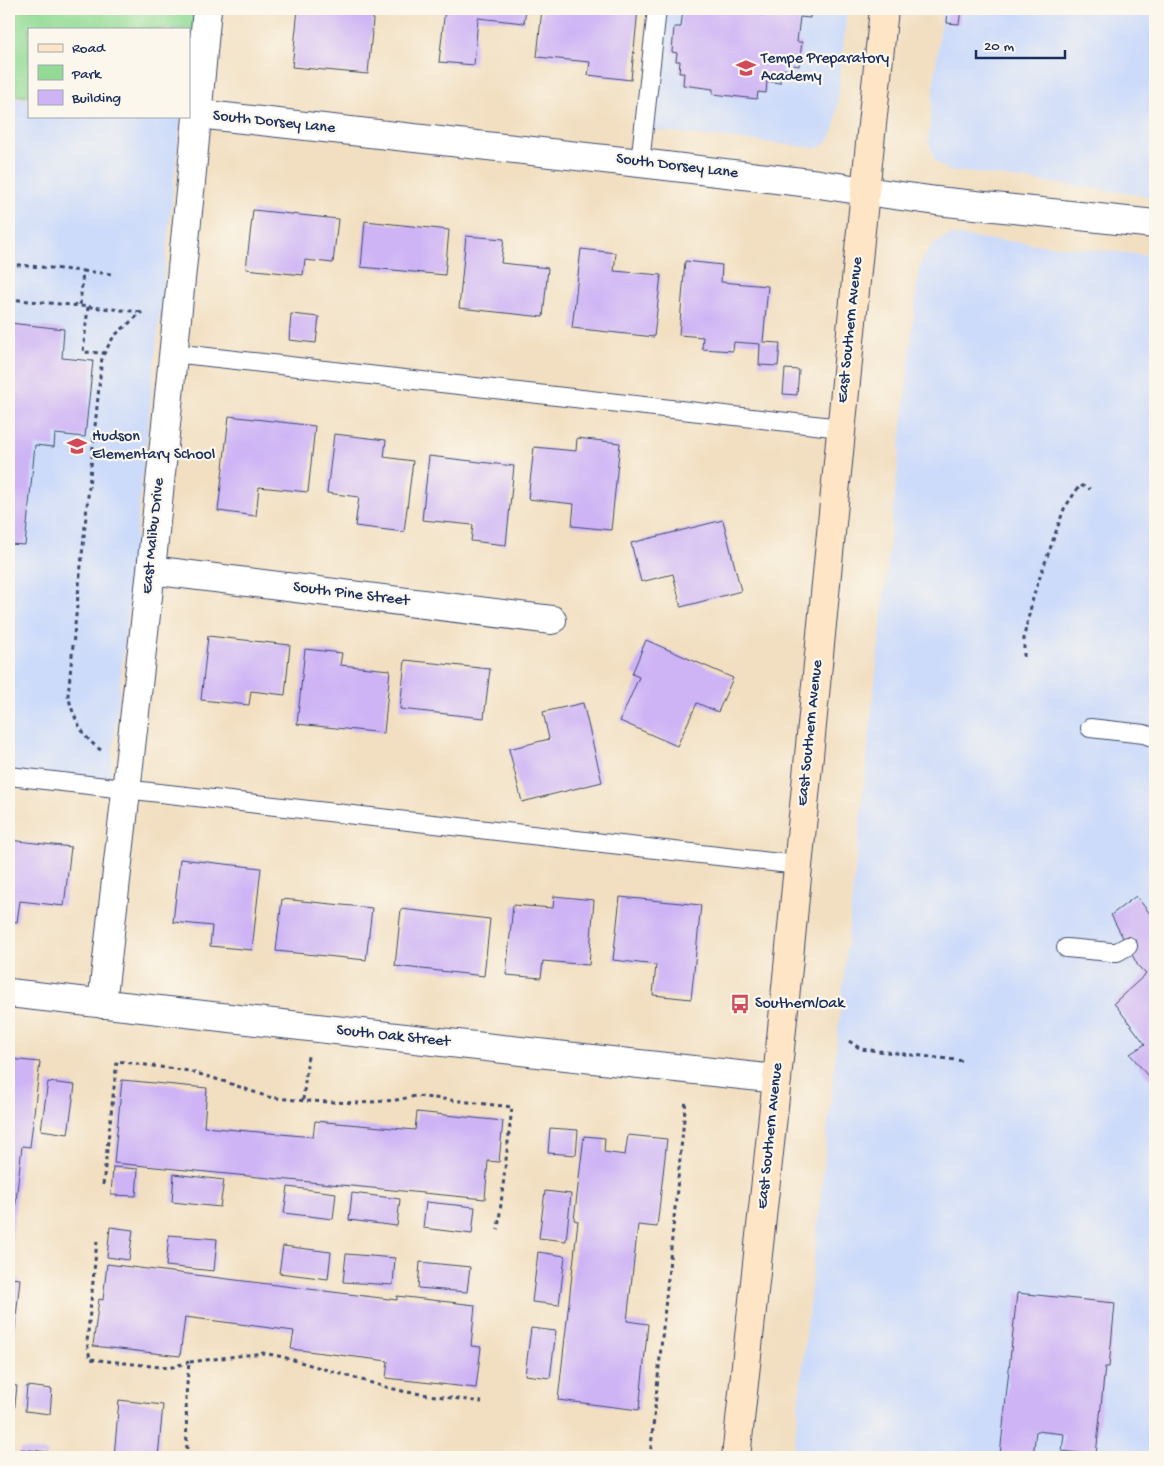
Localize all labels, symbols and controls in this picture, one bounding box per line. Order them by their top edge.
legend [28,28,190,118]
scale bar [976,28,1065,60]
text: 20 m [984,38,1014,56]
text: Road [72,40,106,58]
place label: Tempe Preparatory Academy [760,50,889,87]
school or university icon: Tempe Preparatory Academy [735,57,757,79]
text: Park [71,66,102,84]
text: Building [71,90,121,108]
street label: South Dorsey Lane [212,107,337,139]
street label: South Dorsey Lane [615,150,740,184]
street label: East Southern Avenue [834,255,868,404]
place label: Hudson Elementary School [92,428,215,465]
school or university icon: Hudson Elementary School [66,435,88,457]
street label: East Malibu Drive [138,476,170,595]
street label: South Pine Street [292,578,412,612]
street label: East Southern Avenue [794,658,828,807]
bus stop icon: Southern/Oak [729,993,751,1015]
place label: Southern/Oak [755,995,846,1014]
street label: South Oak Street [335,1022,452,1053]
street label: East Southern Avenue [754,1061,788,1210]

